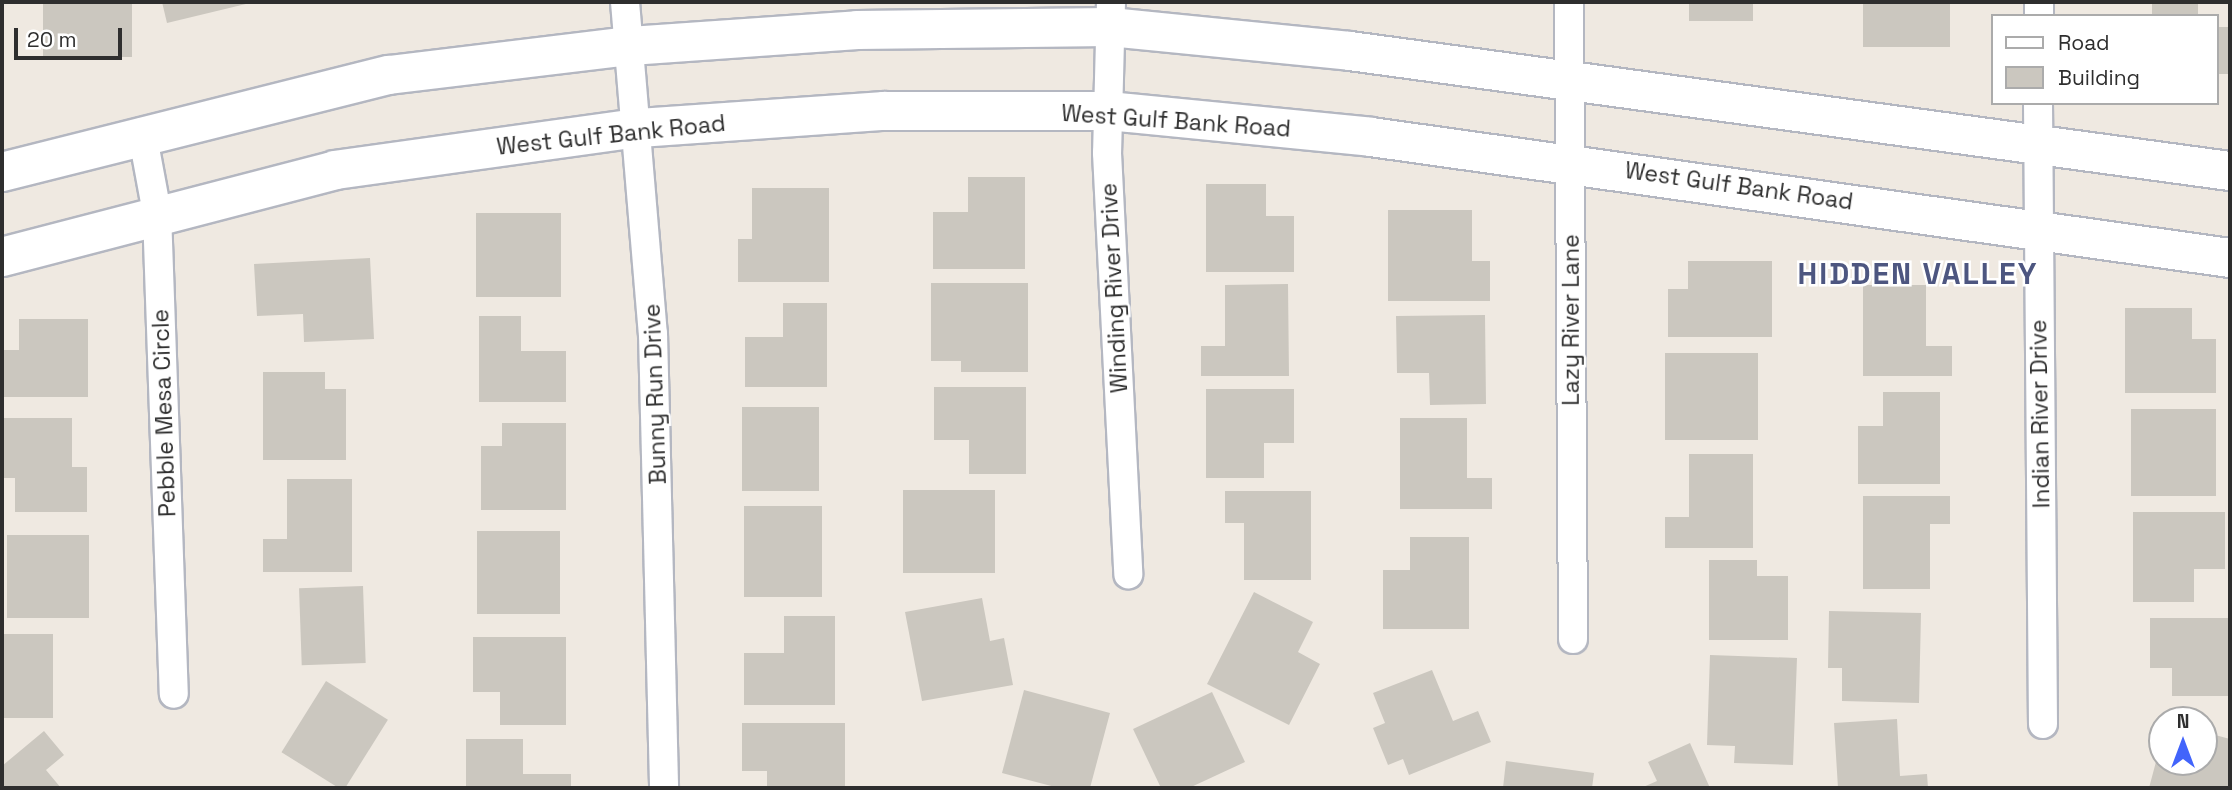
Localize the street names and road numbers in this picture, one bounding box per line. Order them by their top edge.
street label: West Gulf Bank Road [1060,99,1292,143]
street label: West Gulf Bank Road [495,109,727,161]
street label: West Gulf Bank Road [1623,156,1855,216]
street label: Winding River Drive [1095,182,1133,394]
street label: Lazy River Lane [1557,234,1585,406]
street label: Bunny Run Drive [638,303,672,485]
street label: Pebble Mesa Circle [147,308,181,518]
street label: Indian River Drive [2025,319,2055,509]

